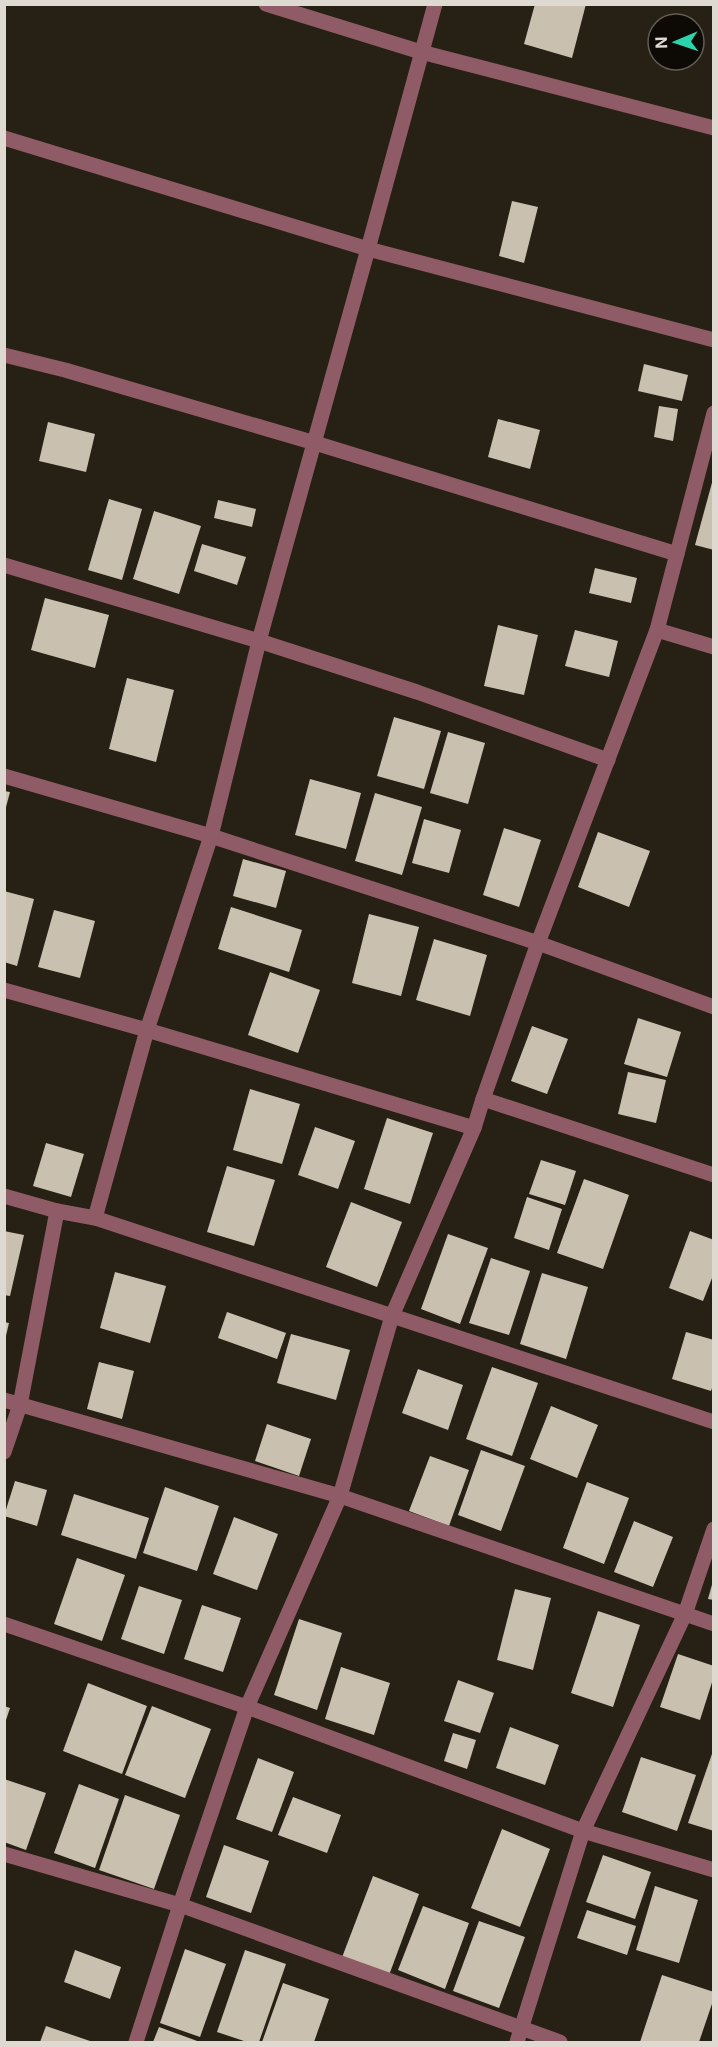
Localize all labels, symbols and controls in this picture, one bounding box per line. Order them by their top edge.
north arrow [646,12,706,72]
text: N [651,36,671,49]

